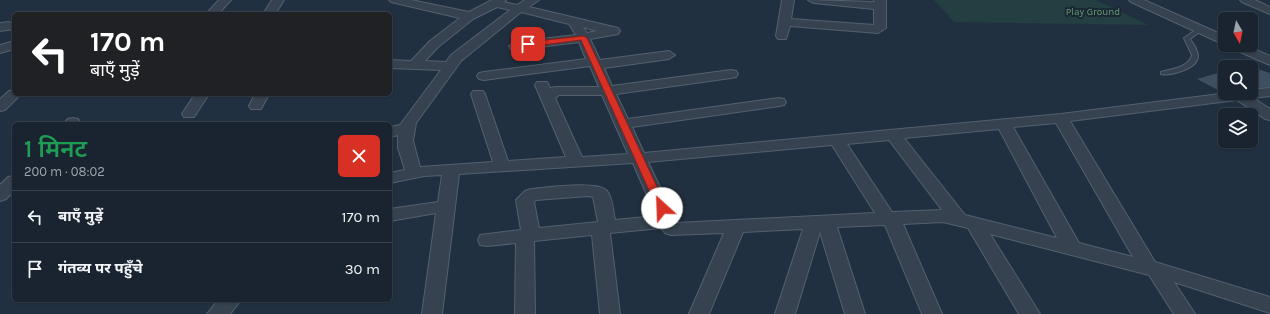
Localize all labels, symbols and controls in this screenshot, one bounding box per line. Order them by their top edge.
park label: Play Ground [1066,6,1120,18]
north arrow [1218,12,1258,52]
map controls [1218,12,1258,148]
text: 170 m [90,25,165,58]
pin [511,27,545,61]
icon: left [24,28,76,80]
icon: arrive [517,33,539,55]
text: बाएँ मुड़ें [90,59,140,81]
button: search [1218,60,1258,100]
button: layers [1218,108,1258,148]
text: 1 मिनट [24,135,87,163]
button: close [338,135,380,177]
text: 200 m · 08:02 [24,164,105,179]
position arrow [641,187,683,229]
icon: left [24,206,46,228]
text: बाएँ मुड़ें [58,207,103,225]
text: 170 m [342,208,380,226]
icon: arrive [24,258,46,280]
text: गंतव्य पर पहुँचे [58,259,143,277]
text: 30 m [345,260,380,278]

